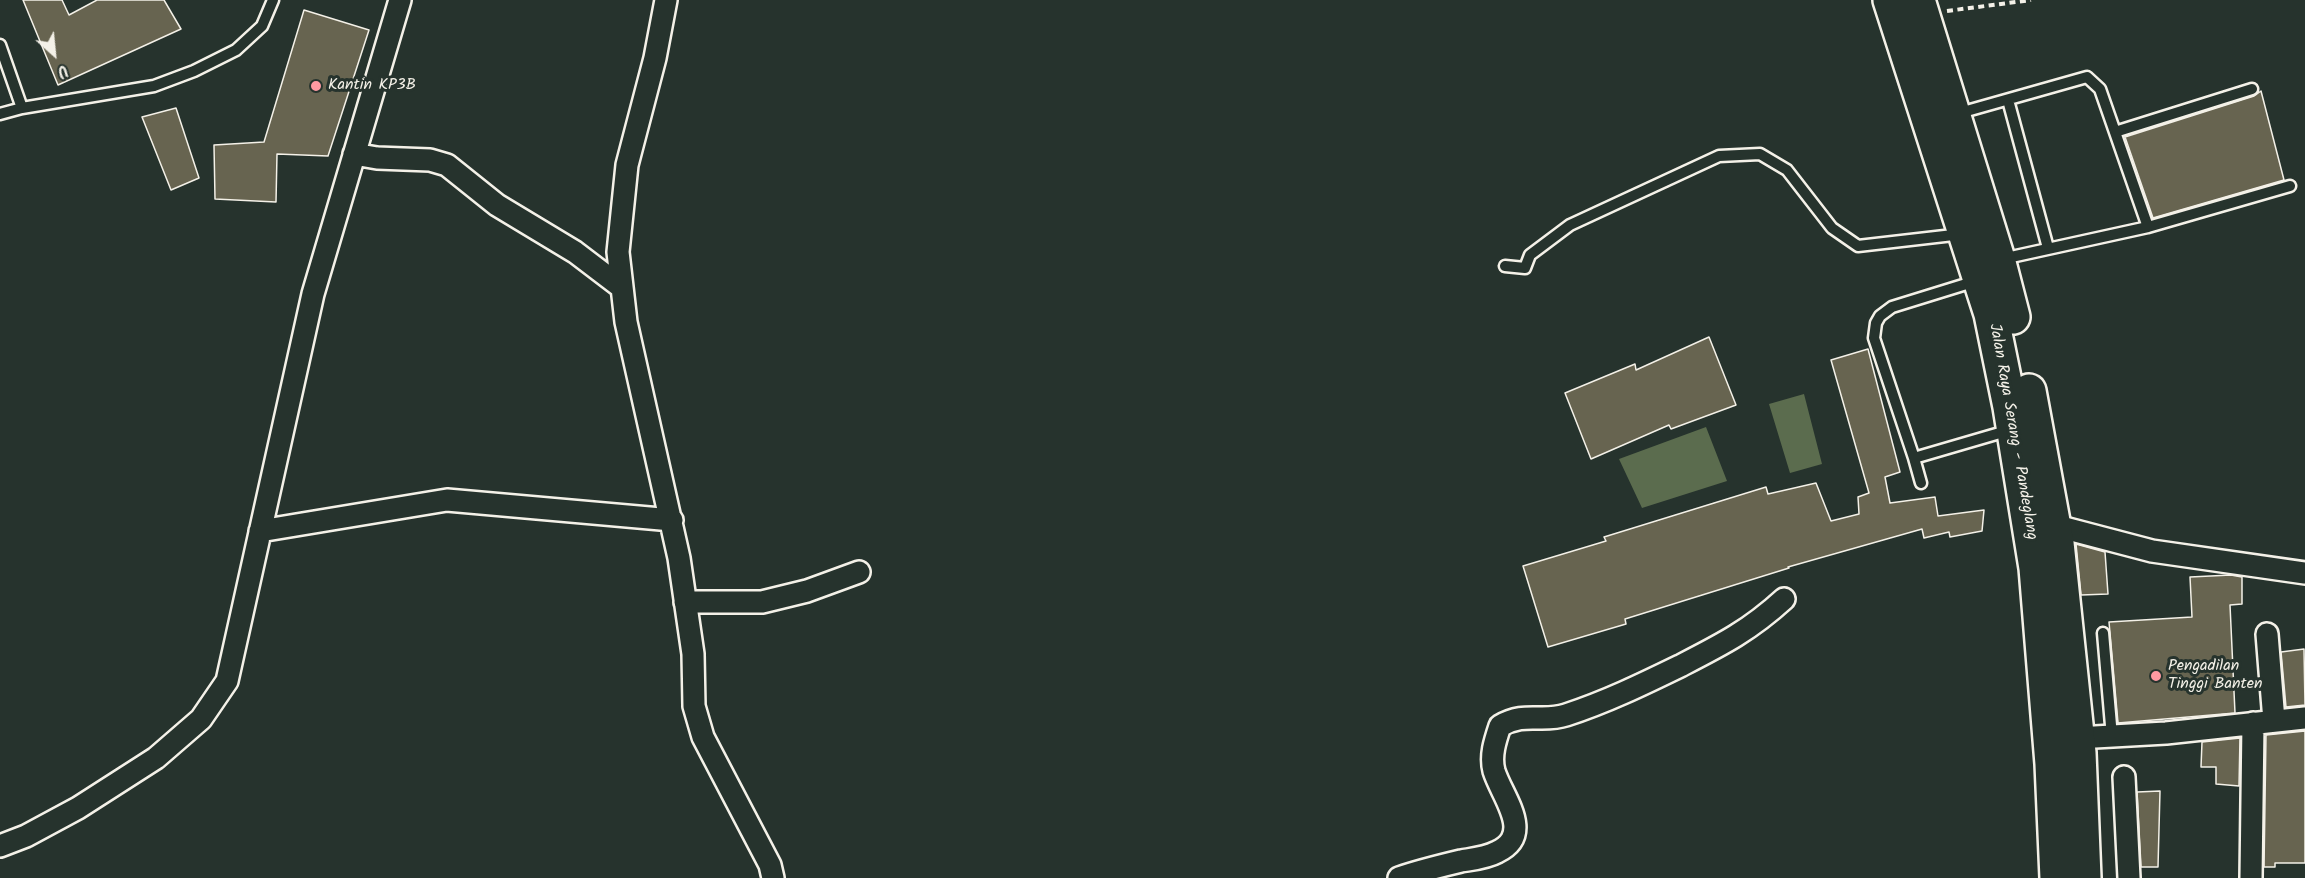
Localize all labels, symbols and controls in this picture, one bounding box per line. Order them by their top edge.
north arrow [24,24,84,84]
text: U [52,57,72,84]
place label: Kantin KP3B [328,76,416,96]
marker: Kantin KP3B [309,79,323,93]
street label: Jalan Raya Serang - Pandeglang [1983,322,2041,542]
place label: Pengadilan Tinggi Banten [2168,657,2262,695]
marker: Pengadilan Tinggi Banten [2149,669,2163,683]

